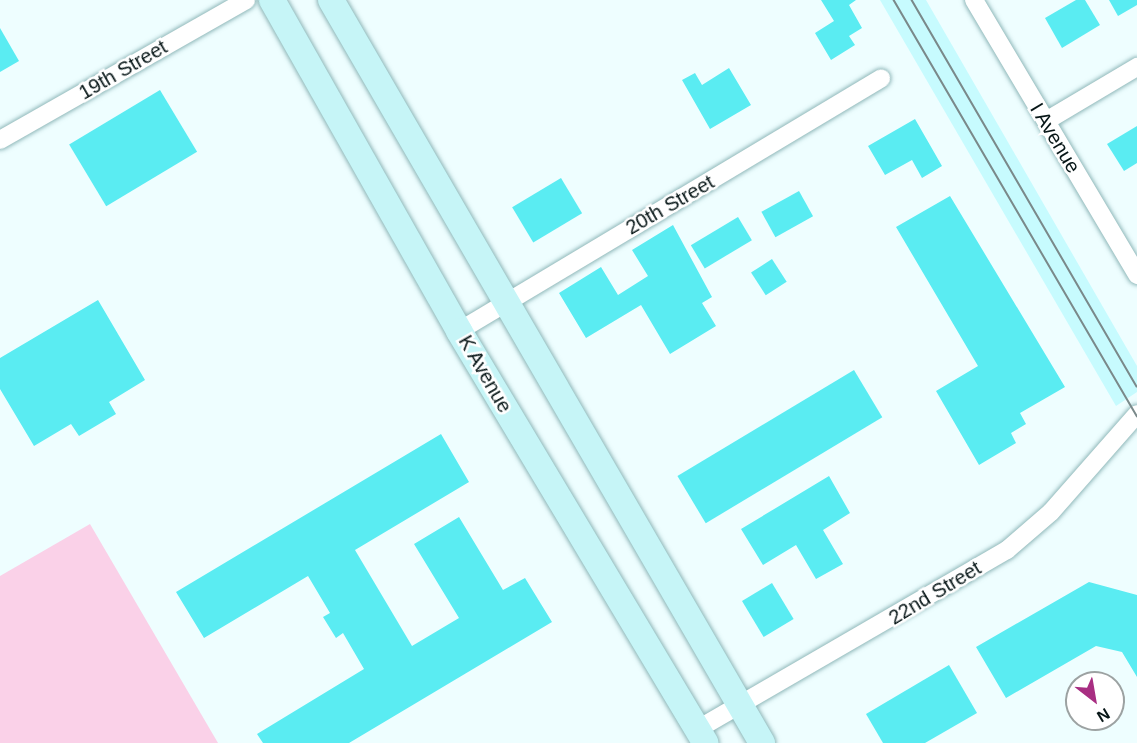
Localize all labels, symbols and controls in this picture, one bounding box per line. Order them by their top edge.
street label: 19th Street [75,35,171,105]
street label: I Avenue [1024,98,1086,178]
street label: 20th Street [622,170,718,240]
street label: K Avenue [453,331,517,417]
street label: 22nd Street [885,556,985,630]
north arrow [1065,671,1125,731]
text: N [1094,705,1113,725]

